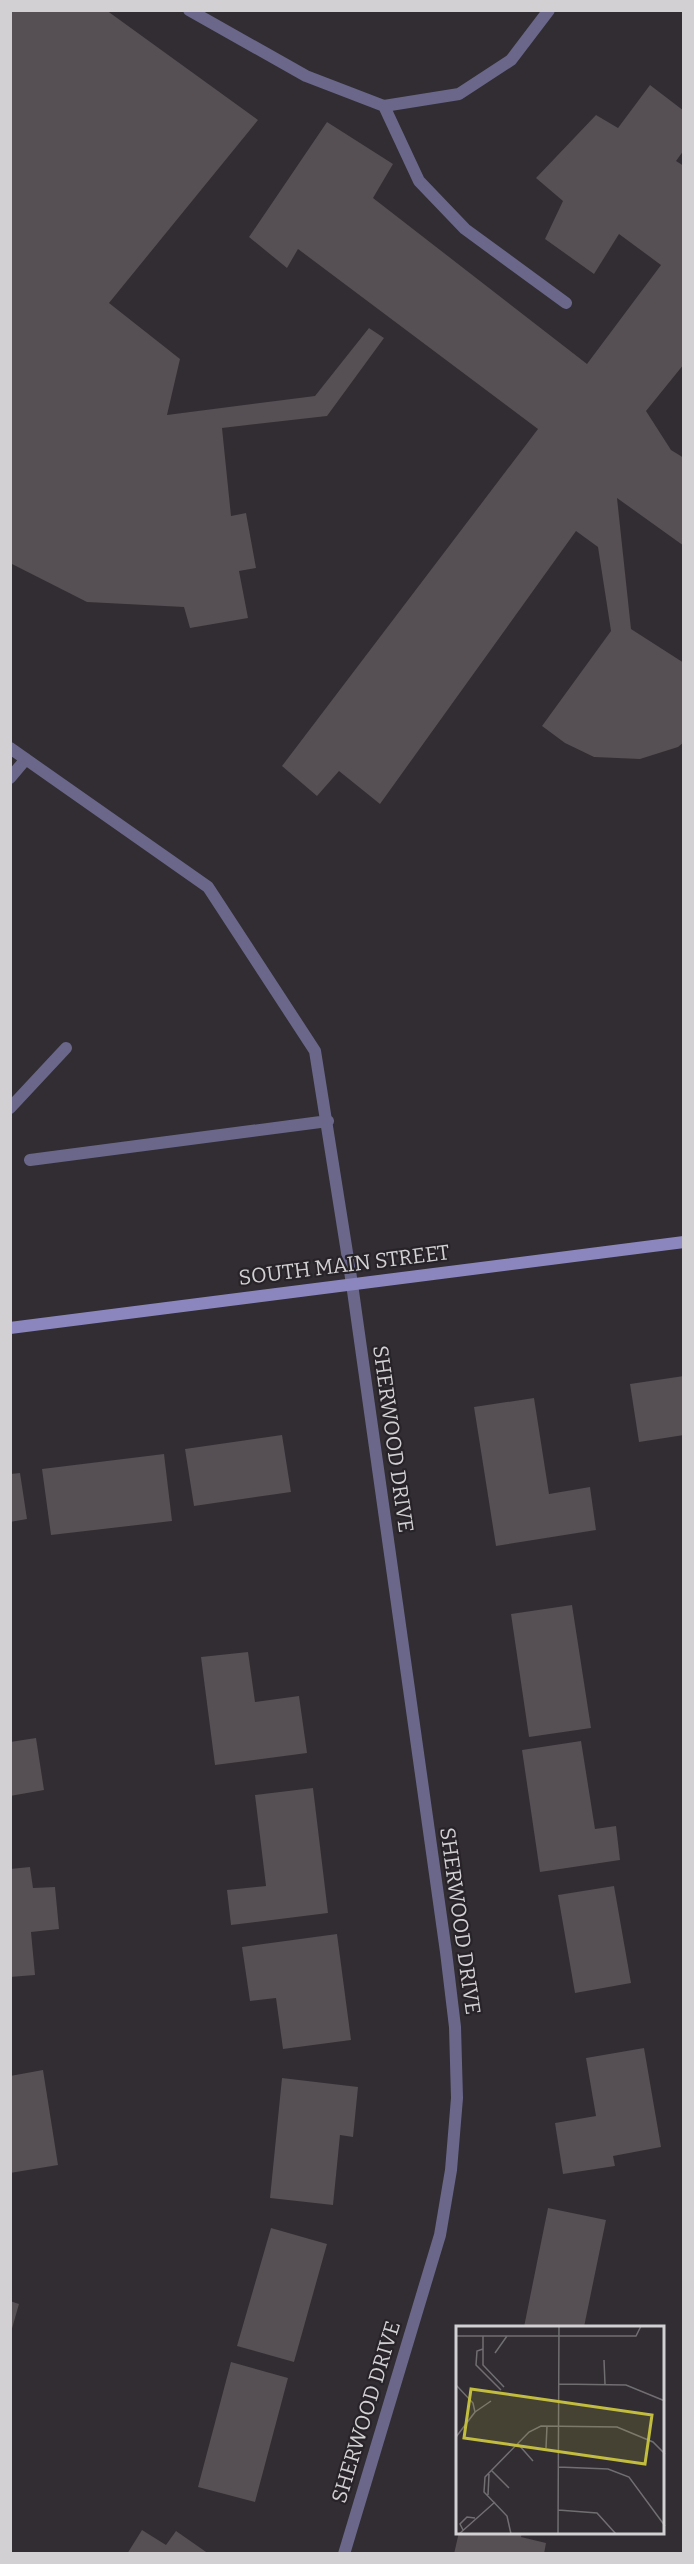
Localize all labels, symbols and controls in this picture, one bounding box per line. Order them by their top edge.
street label: SOUTH MAIN STREET [237,1239,451,1291]
street label: SHERWOOD DRIVE [367,1344,419,1534]
street label: SHERWOOD DRIVE [434,1826,486,2016]
street label: SHERWOOD DRIVE [326,2318,406,2506]
inset map [456,2326,664,2534]

